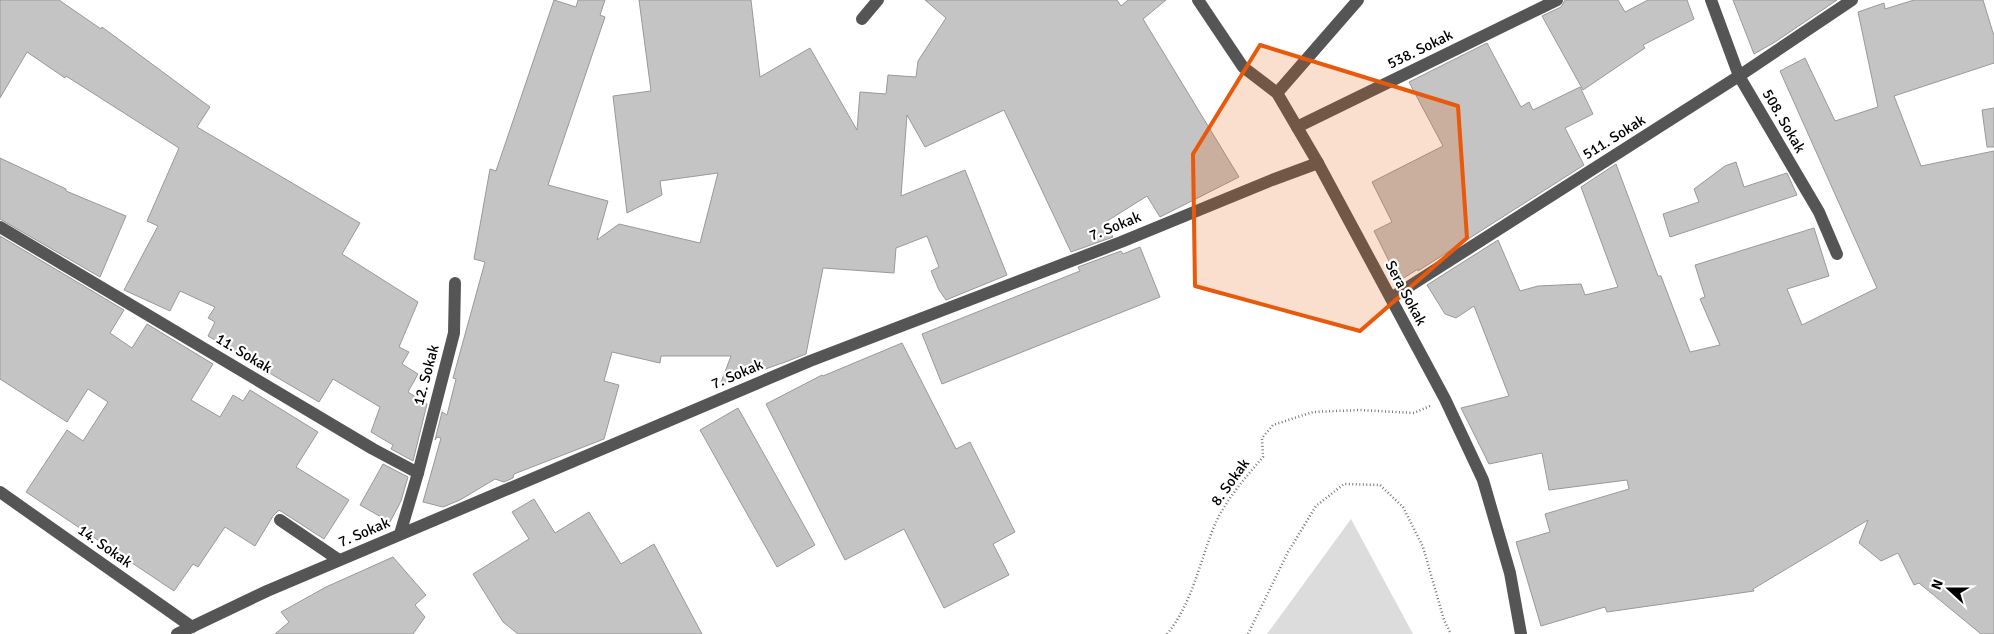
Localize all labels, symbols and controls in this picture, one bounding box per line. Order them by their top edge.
street label: 538. Sokak [1384,25,1456,73]
street label: 508. Sokak [1759,86,1810,156]
street label: 511. Sokak [1579,110,1649,163]
street label: 7. Sokak [1087,207,1144,244]
street label: Sera Sokak [1381,257,1431,329]
street label: 11. Sokak [213,329,276,377]
street label: 12. Sokak [409,342,443,407]
street label: 7. Sokak [709,355,766,393]
street label: 8. Sokak [1207,454,1253,509]
street label: 7. Sokak [336,513,393,551]
street label: 14. Sokak [74,521,136,571]
north arrow [1924,564,1974,614]
text: N [1928,577,1947,592]

